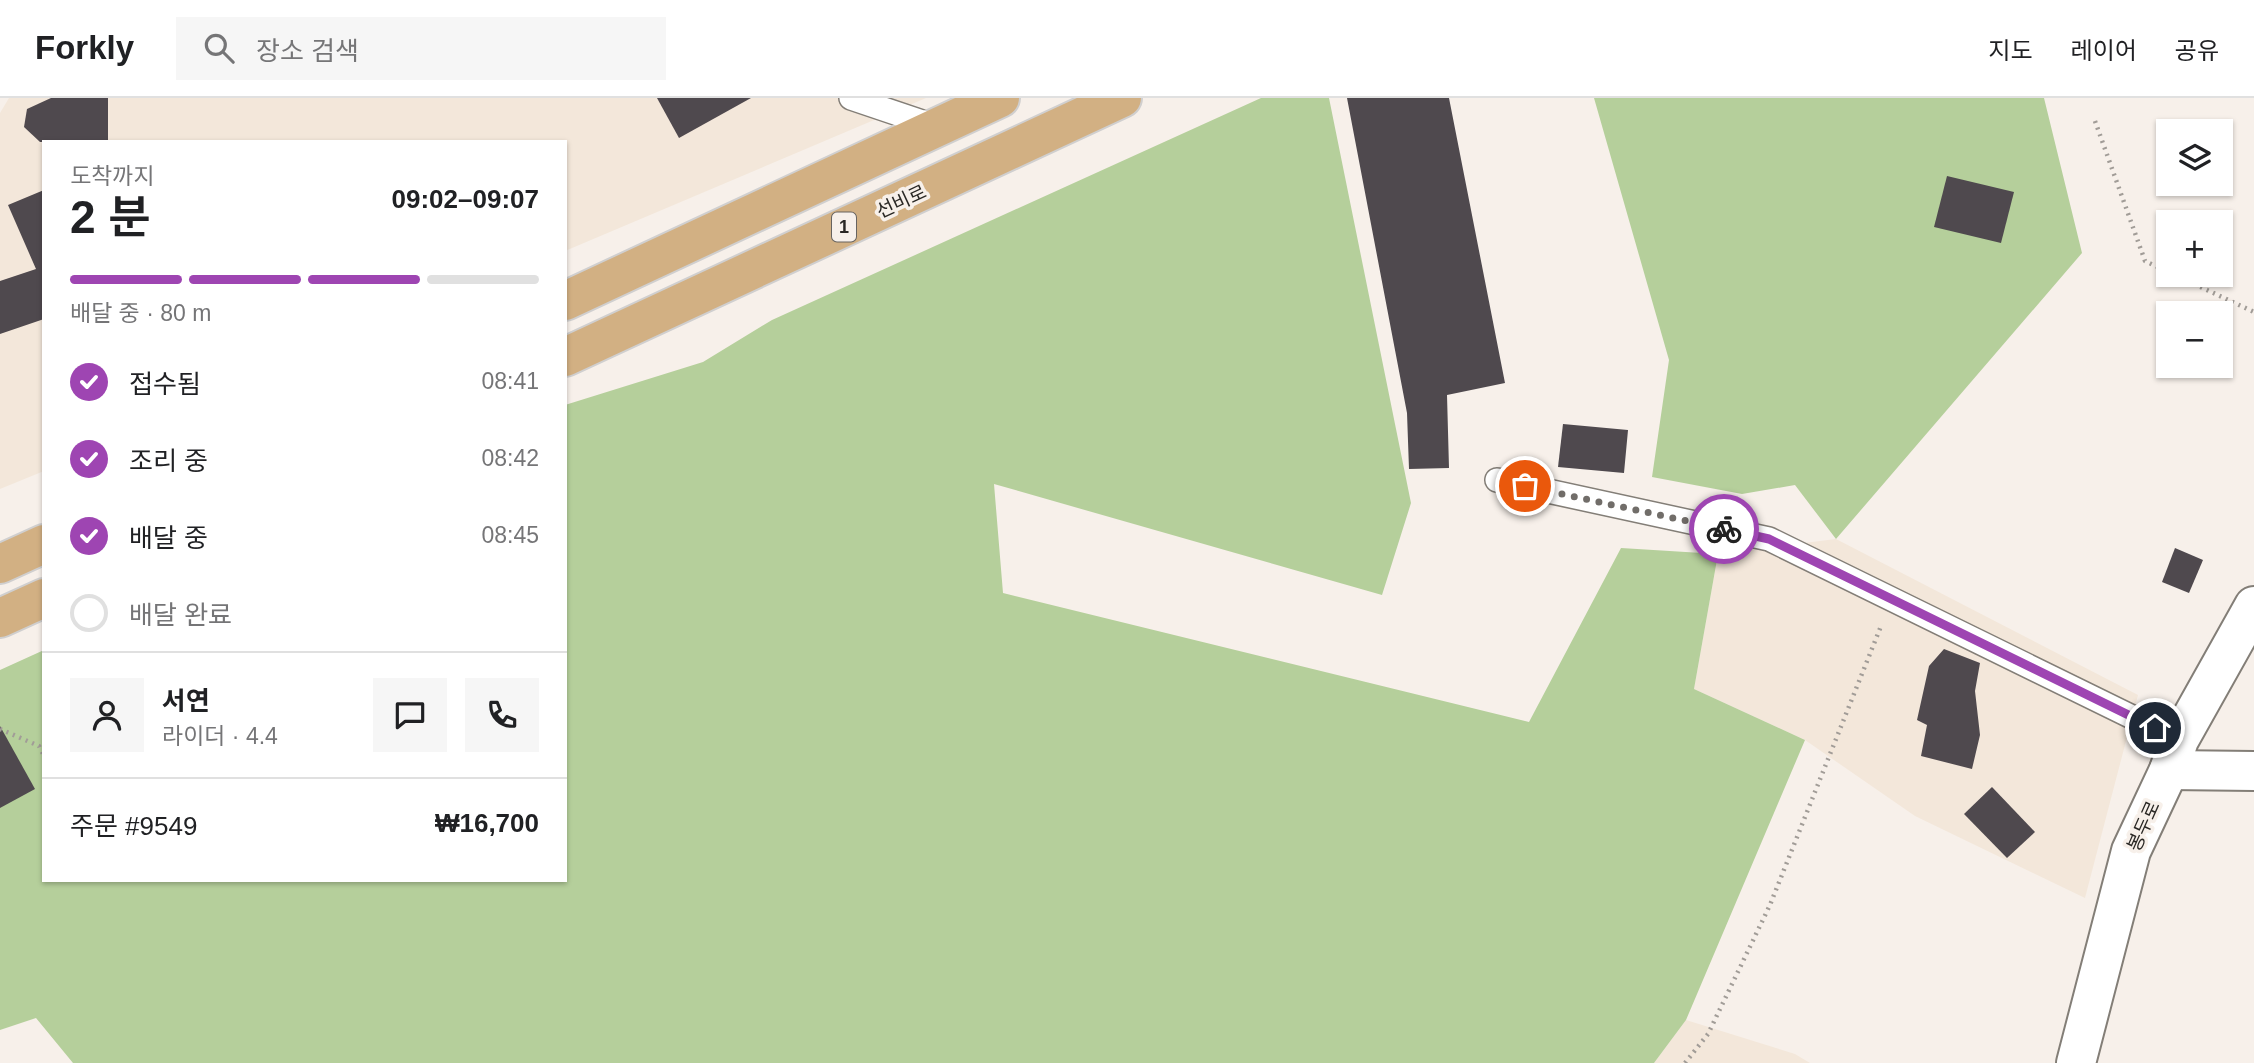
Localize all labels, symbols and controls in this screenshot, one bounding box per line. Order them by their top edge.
search box [176,17,666,80]
text: Forkly [35,29,134,66]
icon: search [200,29,238,67]
text: 장소 검색 [256,36,359,66]
text: 지도 [1988,37,2033,64]
text: 레이어 [2071,37,2137,64]
text: 공유 [2175,37,2219,64]
map controls [2156,119,2233,378]
button: layers [2156,119,2233,196]
text: 도착까지 [70,163,155,189]
street label: 선비로 [873,181,929,222]
text: 09:02–09:07 [392,184,539,214]
text: 2 분 [70,191,151,243]
button: + [2156,210,2233,287]
road number: 1 [832,212,856,242]
text: 배달 중 · 80 m [70,300,211,326]
button: − [2156,301,2233,378]
icon: check [70,363,108,401]
text: 08:41 [481,368,539,394]
text: 접수됨 [129,369,201,399]
icon: check [70,440,108,478]
text: 08:42 [481,445,539,471]
text: 조리 중 [129,446,208,476]
pin [1495,456,1555,516]
icon: bag [1506,467,1544,505]
courier [1689,494,1759,564]
icon: bike [1705,510,1743,548]
icon: check [70,517,108,555]
text: 08:45 [481,522,539,548]
text: 배달 중 [129,523,208,553]
text: 배달 완료 [129,600,232,630]
button: person [70,678,144,752]
button: chat [373,678,447,752]
button: phone [465,678,539,752]
text: 서연 [162,686,210,716]
pin [2125,698,2185,758]
icon: home [2136,709,2174,747]
text: 라이더 · 4.4 [162,723,278,749]
street label: 봉두로 [2123,798,2164,854]
text: ₩16,700 [435,808,539,838]
text: 주문 #9549 [70,811,197,841]

